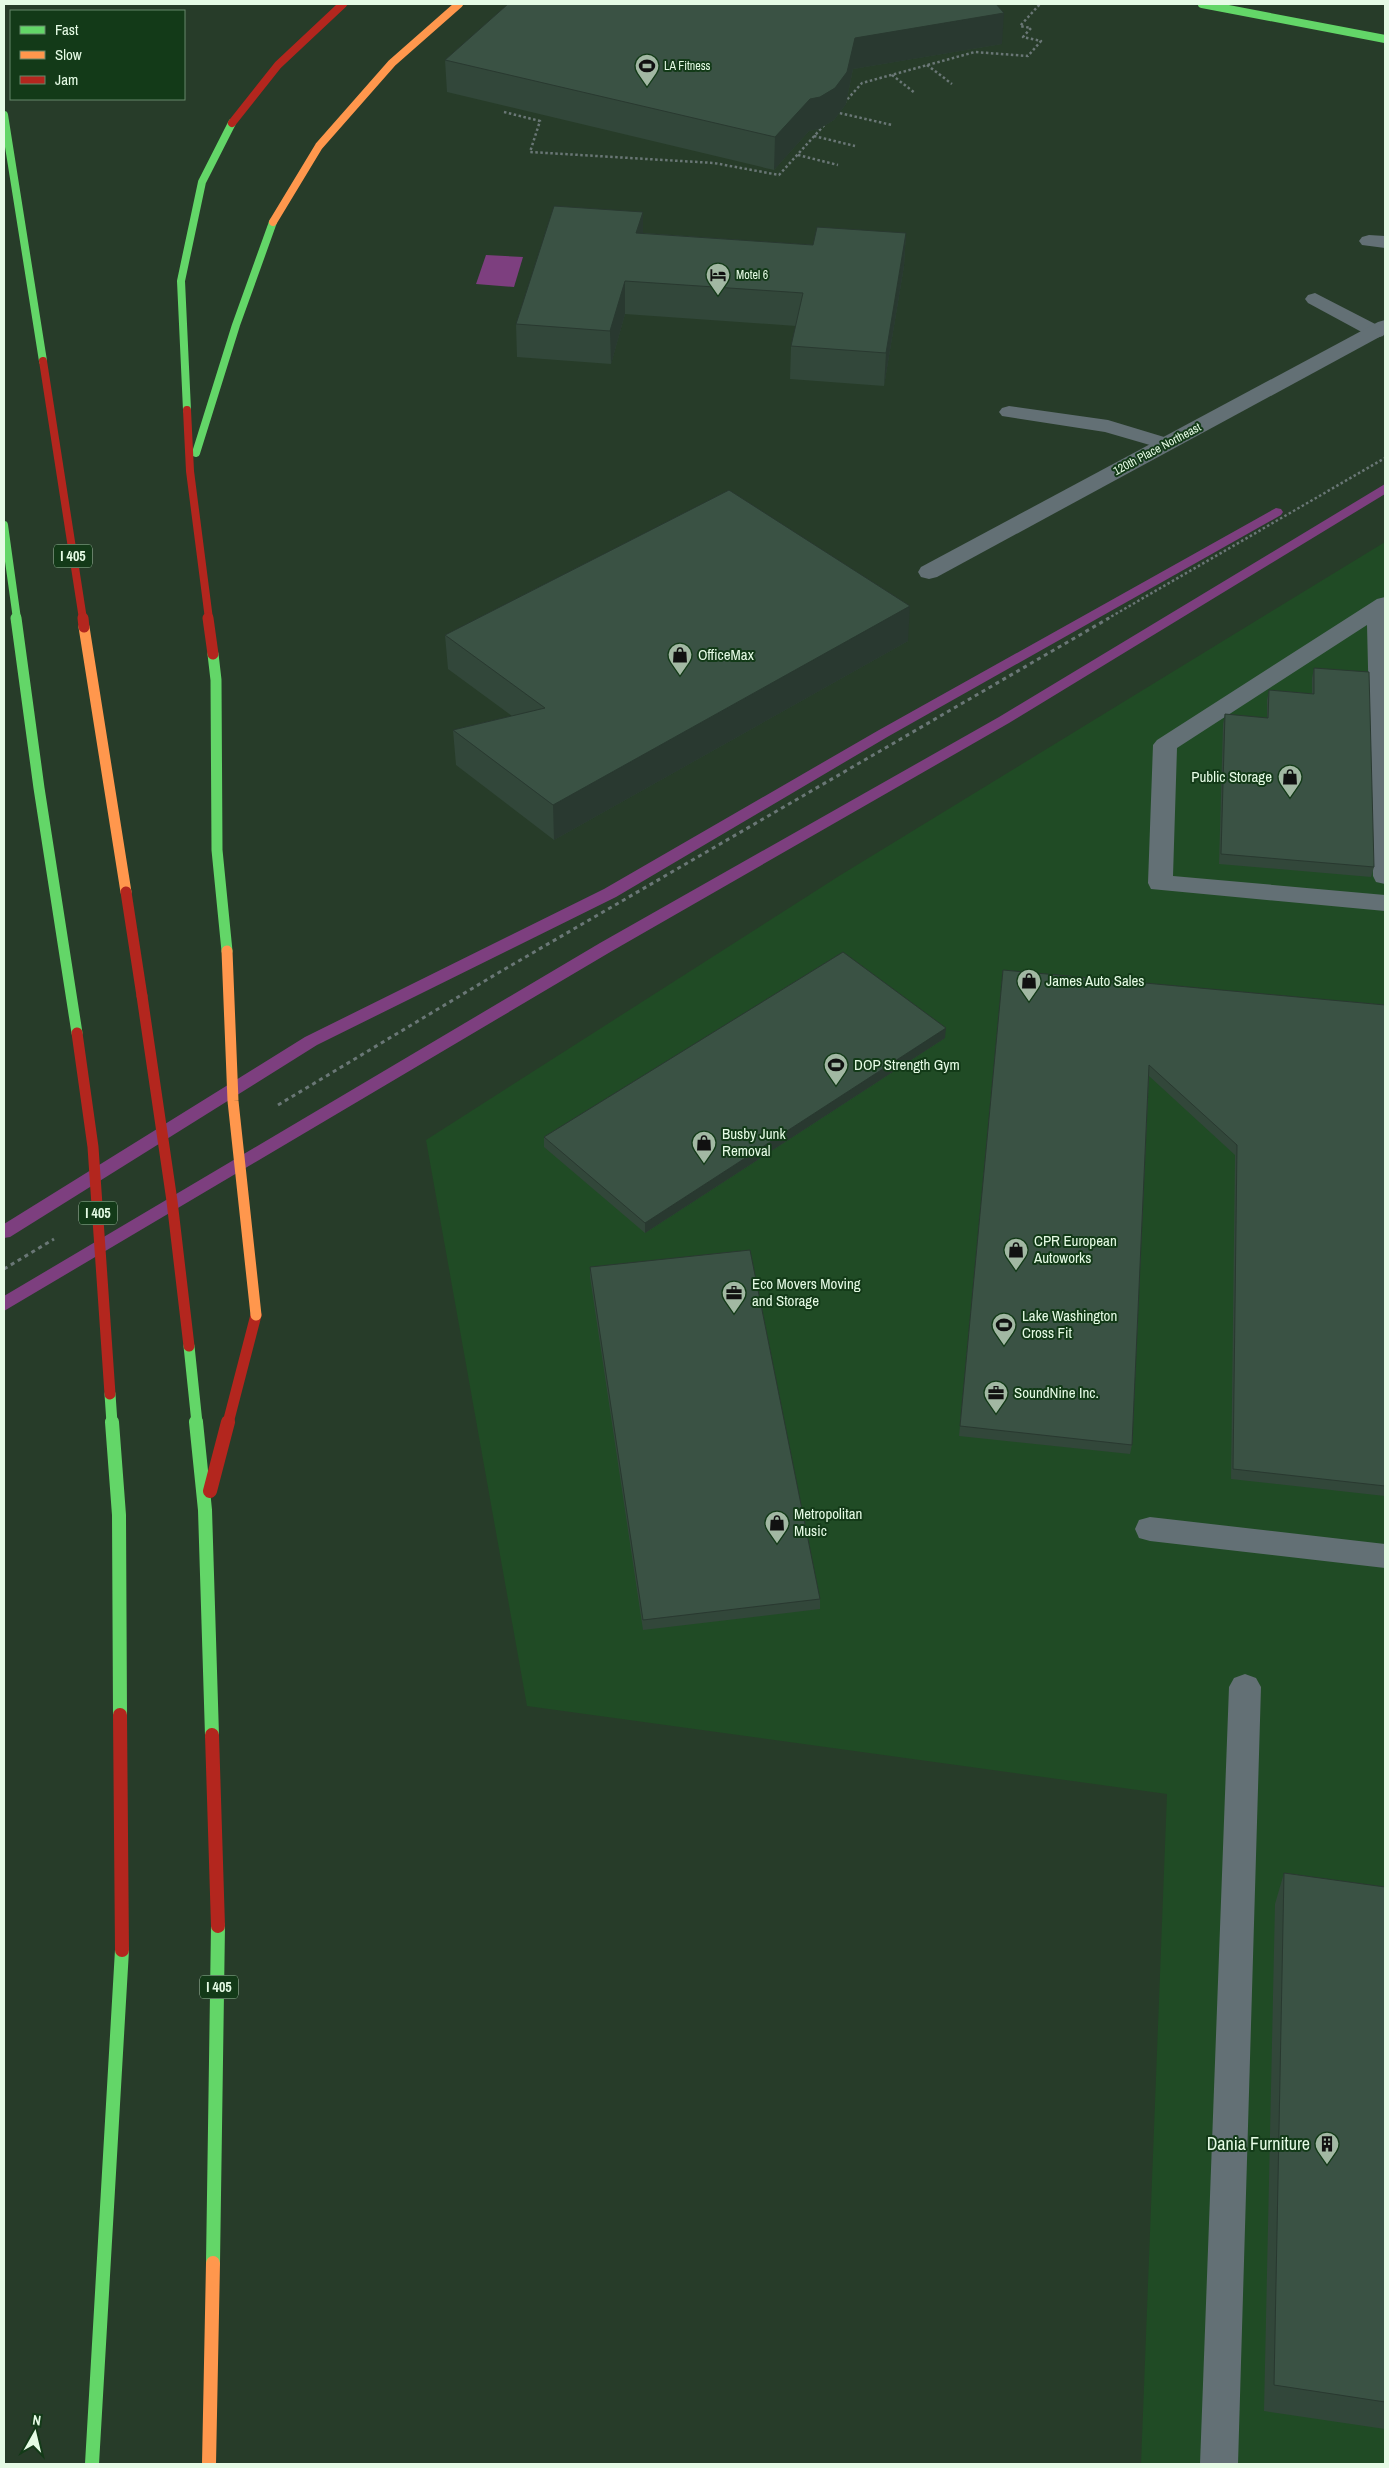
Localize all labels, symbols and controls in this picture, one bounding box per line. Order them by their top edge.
legend [10,10,185,100]
text: Fast [55,19,79,40]
text: Slow [55,44,82,65]
sports icon: LA Fitness [634,53,660,87]
place label: LA Fitness [664,58,711,74]
text: Jam [55,69,78,90]
hotel icon: Motel 6 [705,262,731,296]
place label: Motel 6 [736,267,768,283]
street label: 120th Place Northeast [1110,419,1204,479]
road number: I 405 [54,544,92,568]
shop icon: OfficeMax [667,642,693,676]
place label: OfficeMax [698,644,755,665]
shop icon: Public Storage [1277,764,1303,798]
place label: Public Storage [1191,766,1272,787]
shop icon: James Auto Sales [1016,968,1042,1002]
place label: James Auto Sales [1046,970,1144,991]
sports icon: DOP Strength Gym [823,1052,849,1086]
place label: DOP Strength Gym [854,1054,960,1075]
place label: Busby Junk Removal [722,1123,786,1161]
shop icon: Busby Junk Removal [691,1130,717,1164]
road number: I 405 [79,1202,117,1224]
place label: CPR European Autoworks [1033,1230,1117,1268]
shop icon: CPR European Autoworks [1003,1237,1029,1271]
place label: Eco Movers Moving and Storage [752,1273,861,1311]
office icon: Eco Movers Moving and Storage [721,1280,747,1314]
place label: Lake Washington Cross Fit [1022,1305,1117,1343]
sports icon: Lake Washington Cross Fit [991,1312,1017,1346]
office icon: SoundNine Inc. [983,1380,1009,1414]
place label: SoundNine Inc. [1014,1382,1099,1403]
place label: Metropolitan Music [794,1503,862,1541]
shop icon: Metropolitan Music [764,1510,790,1544]
road number: I 405 [200,1975,238,1998]
place label: Dania Furniture [1207,2131,1310,2156]
building icon: Dania Furniture [1314,2131,1340,2165]
north arrow [10,2408,60,2458]
text: N [31,2411,42,2430]

